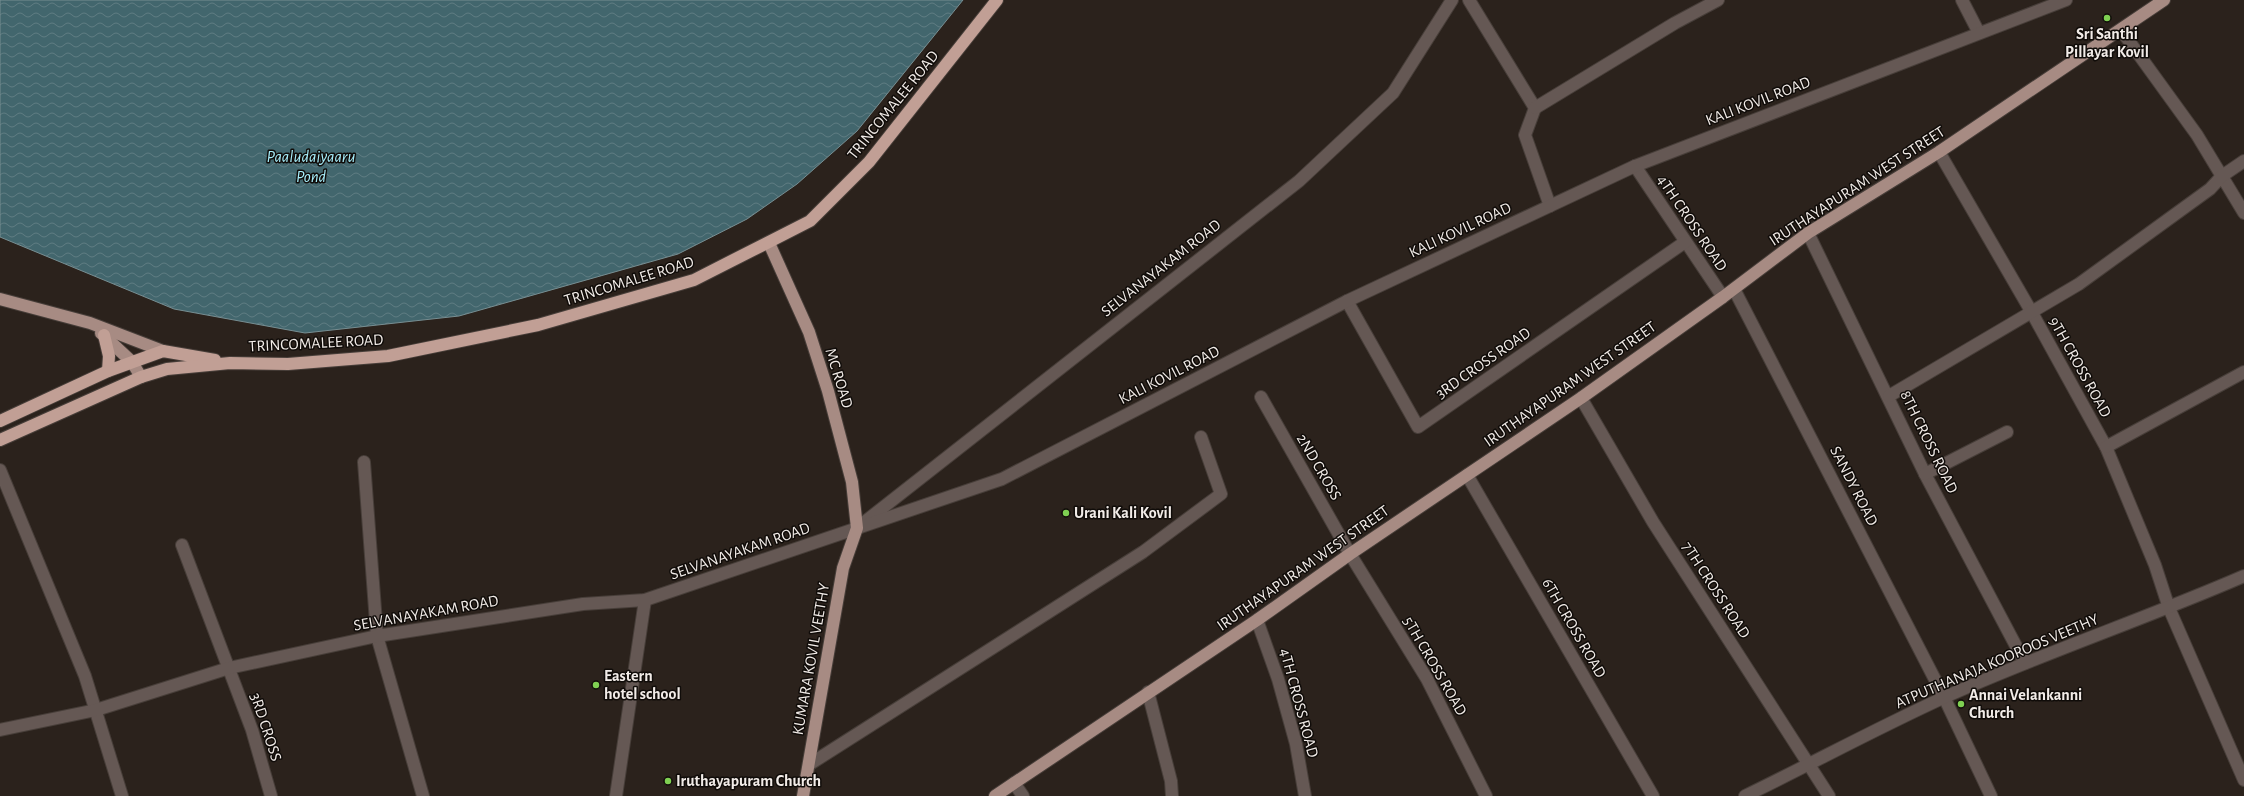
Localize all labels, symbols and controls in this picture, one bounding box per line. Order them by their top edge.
marker: Sri Santhi Pillayar Kovil [2102,13,2112,23]
place label: Sri Santhi Pillayar Kovil [2065,26,2149,61]
street label: TRINCOMALEE ROAD [844,48,942,162]
street label: KALI KOVIL ROAD [1703,74,1813,128]
street label: IRUTHAYAPURAM WEST STREET [1766,123,1948,249]
water label: Paaludaiyaaru Pond [267,148,355,185]
street label: 4TH CROSS ROAD [1654,172,1730,274]
street label: KALI KOVIL ROAD [1406,199,1514,261]
street label: SELVANAYAKAM ROAD [1098,216,1224,320]
street label: TRINCOMALEE ROAD [562,254,696,308]
street label: 9TH CROSS ROAD [2046,314,2114,420]
street label: IRUTHAYAPURAM WEST STREET [1481,318,1659,450]
street label: 3RD CROSS ROAD [1433,324,1533,402]
street label: TRINCOMALEE ROAD [248,331,384,355]
street label: KALI KOVIL ROAD [1116,343,1222,407]
street label: MC ROAD [822,346,856,410]
street label: 8TH CROSS ROAD [1897,388,1961,496]
street label: 2ND CROSS [1294,431,1344,503]
street label: SANDY ROAD [1827,444,1881,528]
street label: IRUTHAYAPURAM WEST STREET [1214,502,1392,634]
place label: Urani Kali Kovil [1074,505,1172,521]
marker: Urani Kali Kovil [1061,508,1071,518]
street label: SELVANAYAKAM ROAD [668,520,812,582]
street label: 7TH CROSS ROAD [1679,539,1753,641]
street label: 6TH CROSS ROAD [1539,575,1609,681]
street label: KUMARA KOVIL VEETHY [790,581,832,736]
street label: SELVANAYAKAM ROAD [352,592,500,634]
street label: ATPUTHANAJA KOOROOS VEETHY [1893,611,2102,711]
street label: 5TH CROSS ROAD [1400,614,1470,718]
street label: 4TH CROSS ROAD [1277,647,1321,759]
place label: Eastern hotel school [604,668,681,702]
marker: Eastern hotel school [591,680,601,690]
place label: Annai Velankanni Church [1969,687,2082,721]
street label: 3RD CROSS [247,691,285,763]
marker: Annai Velankanni Church [1956,699,1966,709]
place label: Iruthayapuram Church [676,773,821,790]
marker: Iruthayapuram Church [663,776,673,786]

